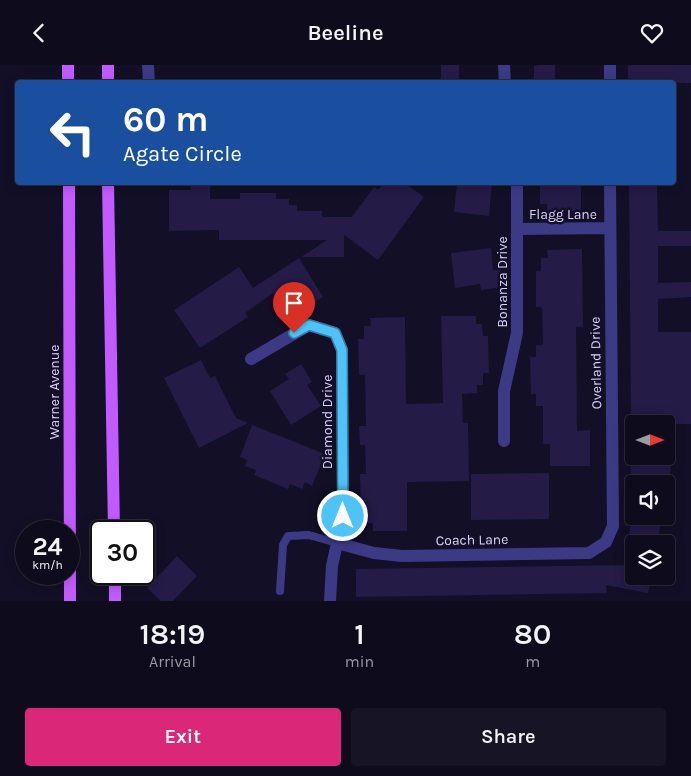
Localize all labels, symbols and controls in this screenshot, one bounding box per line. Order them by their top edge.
icon: back [25,19,53,47]
icon: heart [638,19,666,47]
text: Beeline [308,20,383,46]
text: 60 m [123,99,208,140]
icon: left [40,100,105,165]
text: Agate Circle [123,141,242,167]
street label: Flagg Lane [529,206,597,223]
street label: Bonanza Drive [494,236,511,328]
pin [273,282,315,333]
icon: arrive [280,289,308,317]
street label: Overland Drive [587,316,605,410]
street label: Warner Avenue [46,345,63,439]
street label: Diamond Drive [319,375,336,469]
north arrow [625,415,675,465]
map controls [625,415,675,585]
button: sound [625,475,675,525]
position arrow [316,489,368,541]
speed limit sign: 30 [90,520,155,585]
street label: Coach Lane [435,531,509,549]
text: 24 [32,532,63,561]
button: layers [625,535,675,585]
text: km/h [32,558,63,572]
text: 18:19 [139,616,205,652]
text: 1 [354,616,365,652]
text: 80 [514,616,552,652]
text: Arrival [149,652,196,671]
text: min [345,652,374,671]
text: m [525,652,540,671]
button: Exit [25,708,341,766]
button: Share [351,708,666,766]

